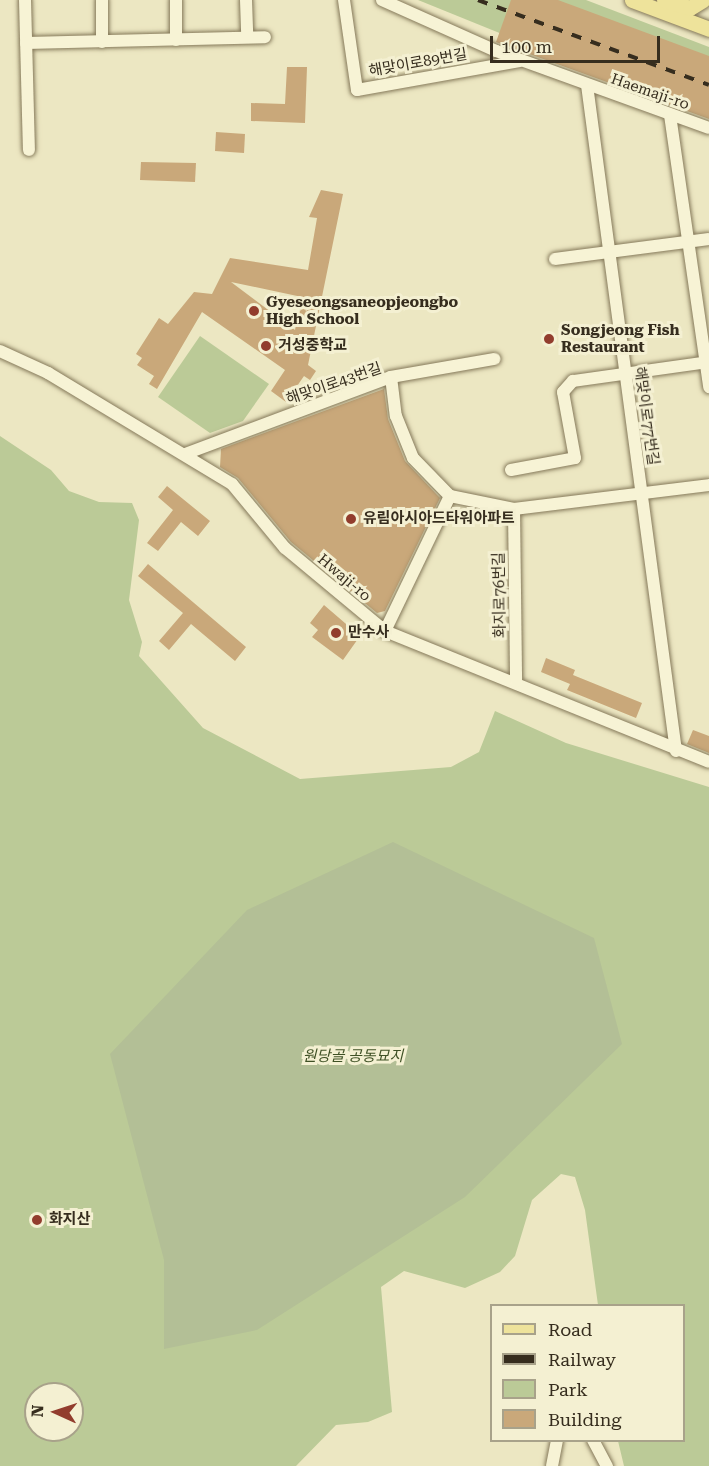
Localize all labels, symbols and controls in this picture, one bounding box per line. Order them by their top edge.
scale bar [493,24,662,62]
text: 100 m [501,36,552,57]
street label: 해맞이로89번길 [367,45,469,81]
street label: Haemaji-ro [609,70,691,114]
place label: Gyeseongsaneopjeongbo High School [266,293,458,328]
marker: Gyeseongsaneopjeongbo High School [247,304,261,318]
place label: Songjeong Fish Restaurant [561,321,680,356]
marker: Songjeong Fish Restaurant [542,332,556,346]
place label: 거성중학교 [278,337,347,355]
marker: 거성중학교 [259,339,273,353]
street label: 해맞이로43번길 [284,359,384,409]
street label: 해맞이로77번길 [630,365,662,467]
place label: 유림아시아드타워아파트 [363,510,515,528]
marker: 유림아시아드타워아파트 [344,512,358,526]
street label: Hwaji-ro [314,551,374,605]
street label: 화지로76번길 [490,552,510,638]
place label: 만수사 [348,624,389,642]
marker: 만수사 [329,626,343,640]
park label: 원당골 공동묘지 [303,1048,403,1066]
place label: 화지산 [49,1211,90,1229]
marker: 화지산 [30,1213,44,1227]
legend [490,1304,685,1442]
text: Road [548,1319,592,1340]
text: Railway [548,1349,616,1370]
text: Park [548,1379,588,1400]
north arrow [24,1382,84,1442]
text: N [28,1404,47,1418]
text: Building [548,1409,622,1430]

